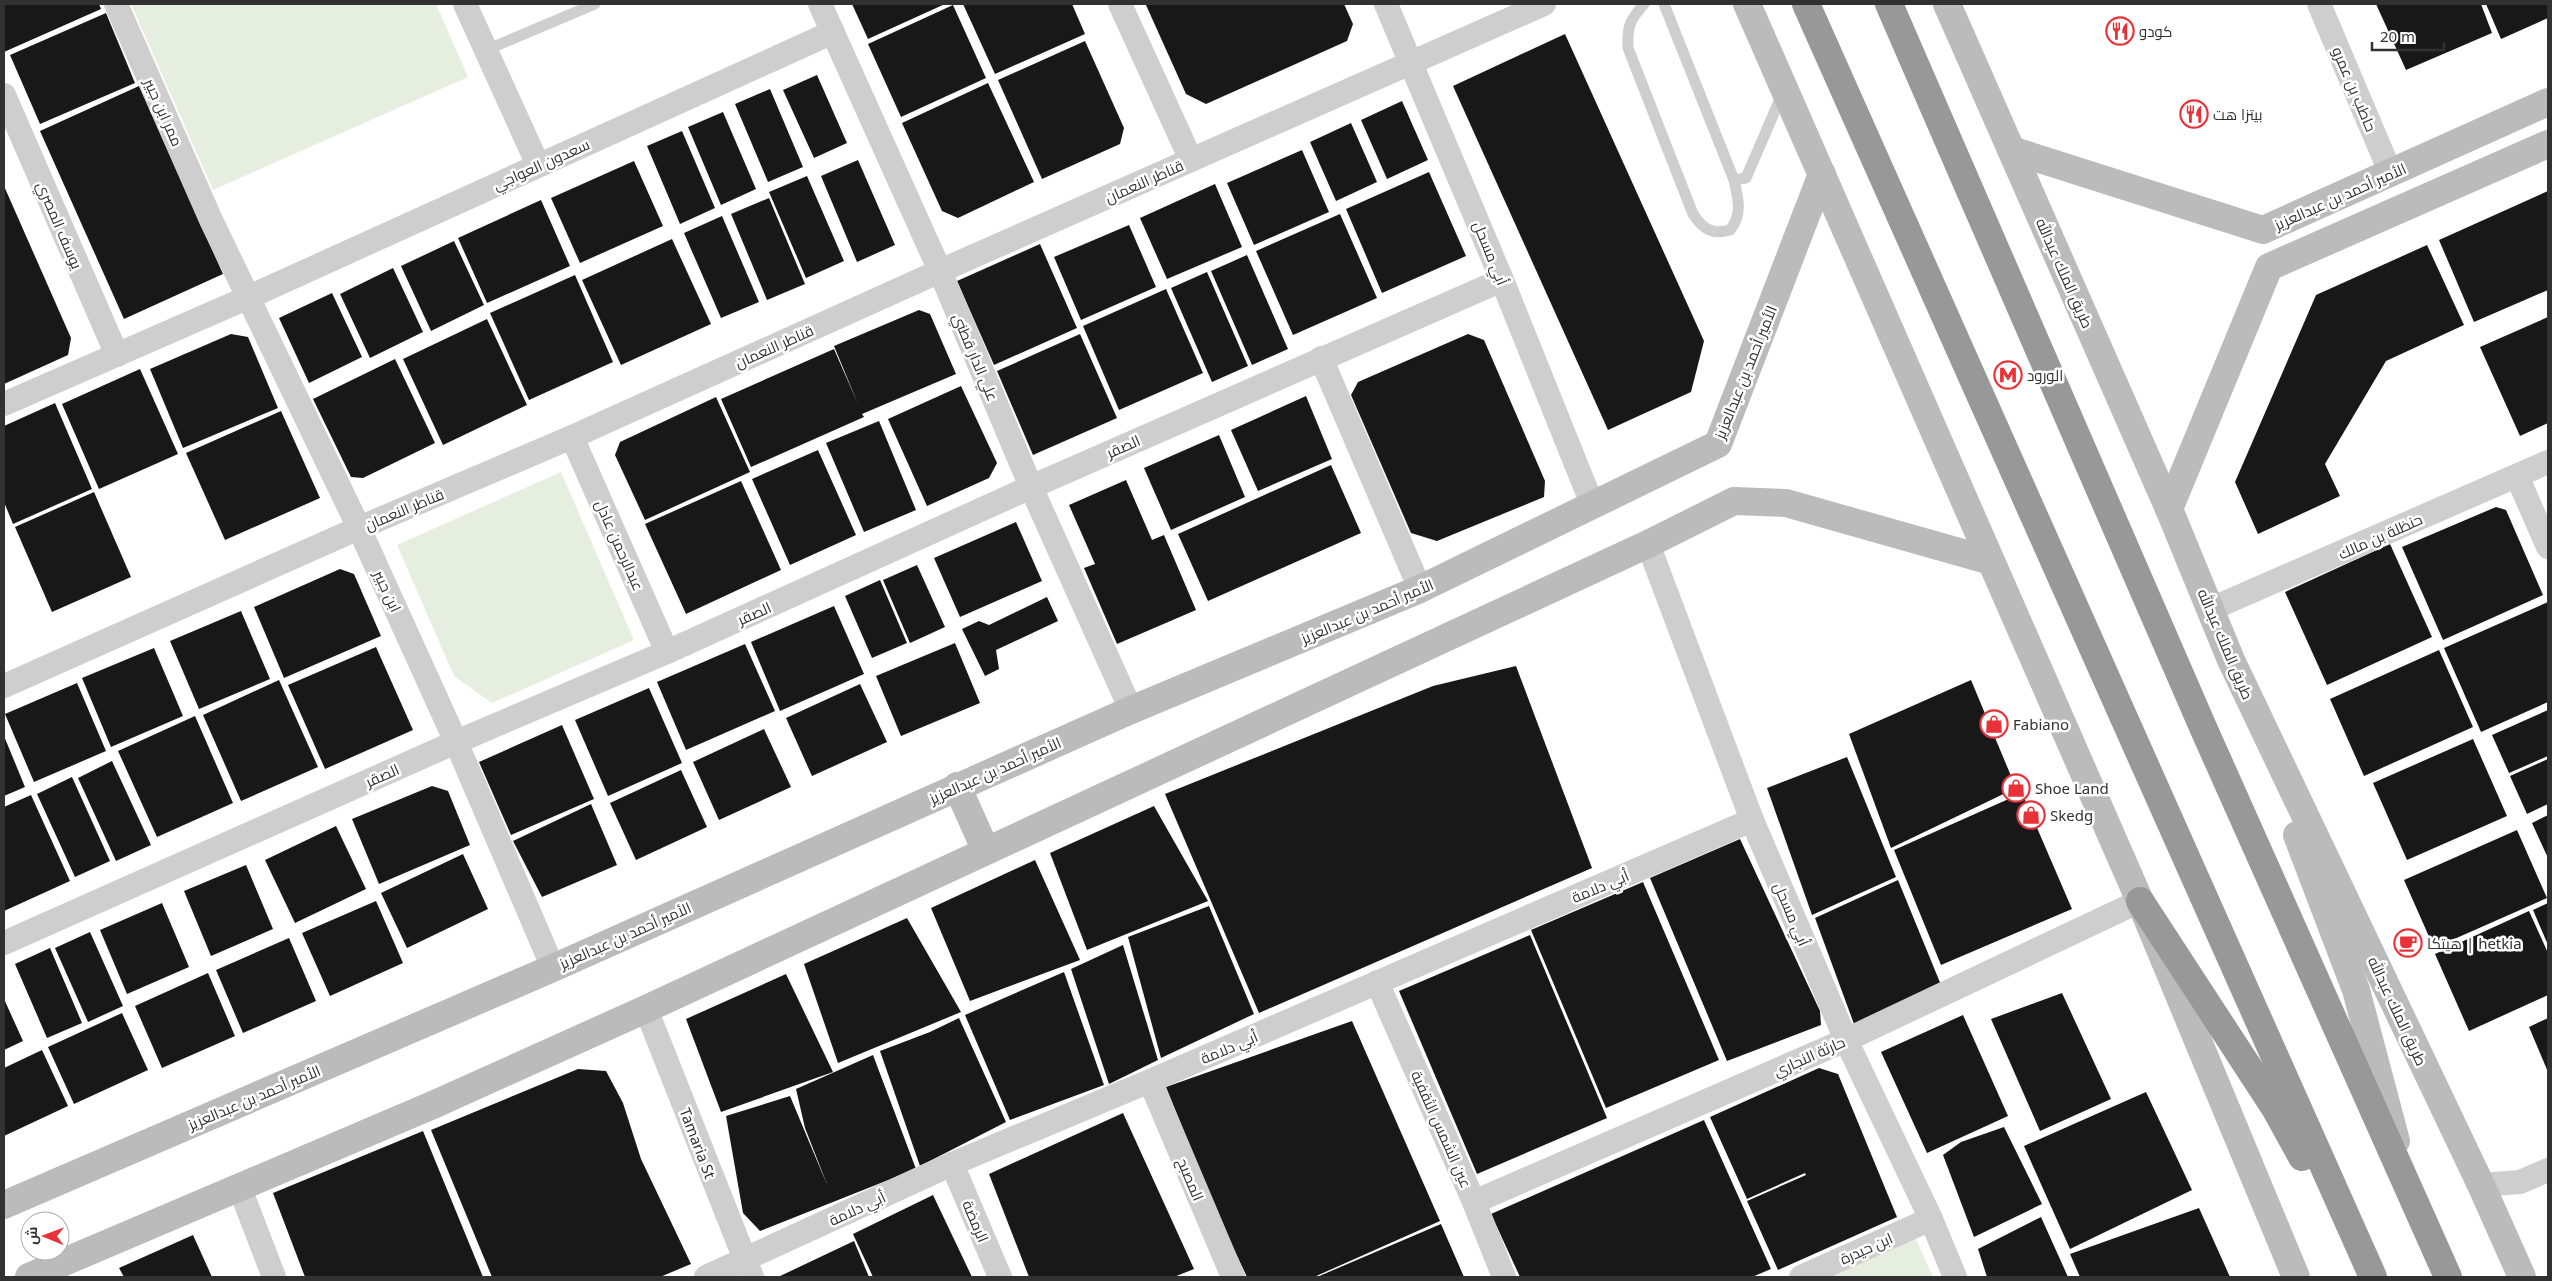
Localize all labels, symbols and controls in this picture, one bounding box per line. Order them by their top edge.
restaurant icon: كودو [2105,16,2135,46]
scale bar [2372,20,2444,52]
place label: كودو [2139,21,2172,41]
text: 20 m [2380,26,2415,46]
street label: حاطب بن عمرو [2327,44,2382,135]
street label: ممر ابن جبير [139,74,188,149]
restaurant icon: بيتزا هت [2179,99,2209,129]
place label: بيتزا هت [2213,104,2262,124]
street label: سعدون العواجي [489,134,594,197]
street label: قناطر النعمان [1101,155,1187,208]
street label: الأمير أحمد بن عبدالعزيز [2270,158,2409,235]
street label: يوسف المصري [30,178,87,273]
street label: طريق الملك عبدالله [2031,215,2098,332]
street label: أبي مسحل [1466,218,1513,289]
street label: الأمير أحمد بن عبدالعزيز [1709,302,1782,443]
street label: علي الدار قطني [946,310,1003,405]
street label: قناطر النعمان [731,320,817,373]
metro station icon: الورود [1993,360,2023,390]
place label: الورود [2027,365,2063,385]
street label: الصقر [1102,430,1143,463]
street label: قناطر النعمان [361,483,447,536]
street label: عبدالرحمن عادل [590,496,649,594]
street label: حنظلة بن مالك [2335,509,2426,564]
street label: ابن جبير [368,566,406,616]
street label: الأمير أحمد بن عبدالعزيز [1297,574,1437,649]
street label: طريق الملك عبدالله [2193,586,2258,703]
street label: الصقر [733,597,774,630]
shop icon: Fabiano [1979,709,2009,739]
place label: Fabiano [2013,714,2069,734]
street label: الأمير أحمد بن عبدالعزيز [925,732,1064,809]
street label: الصقر [361,759,402,792]
shop icon: Shoe Land [2001,773,2031,803]
place label: Shoe Land [2035,778,2109,798]
shop icon: Skedg [2016,800,2046,830]
place label: Skedg [2050,805,2093,825]
street label: أبي دلامة [1568,865,1633,910]
street label: أبي مسحل [1767,879,1814,950]
street label: الأمير أحمد بن عبدالعزيز [555,897,694,974]
cafe icon: هيتكا | hetkia [2393,928,2423,958]
place label: هيتكا | hetkia [2427,933,2522,953]
street label: طريق الملك عبدالله [2363,953,2432,1069]
street label: أبي دلامة [1197,1026,1262,1071]
street label: حارثة النجاري [1770,1031,1849,1083]
street label: الأمير أحمد بن عبدالعزيز [184,1060,324,1135]
street label: عين الشمس الثقفية [1406,1067,1477,1191]
street label: Tamaria St [675,1105,721,1182]
street label: المصبح [1171,1154,1209,1204]
street label: أبي دلامة [825,1186,890,1233]
street label: الرمضة [958,1197,994,1245]
north arrow [20,1211,70,1261]
text: ش [22,1227,41,1245]
street label: ابن حيدرة [1836,1227,1896,1269]

